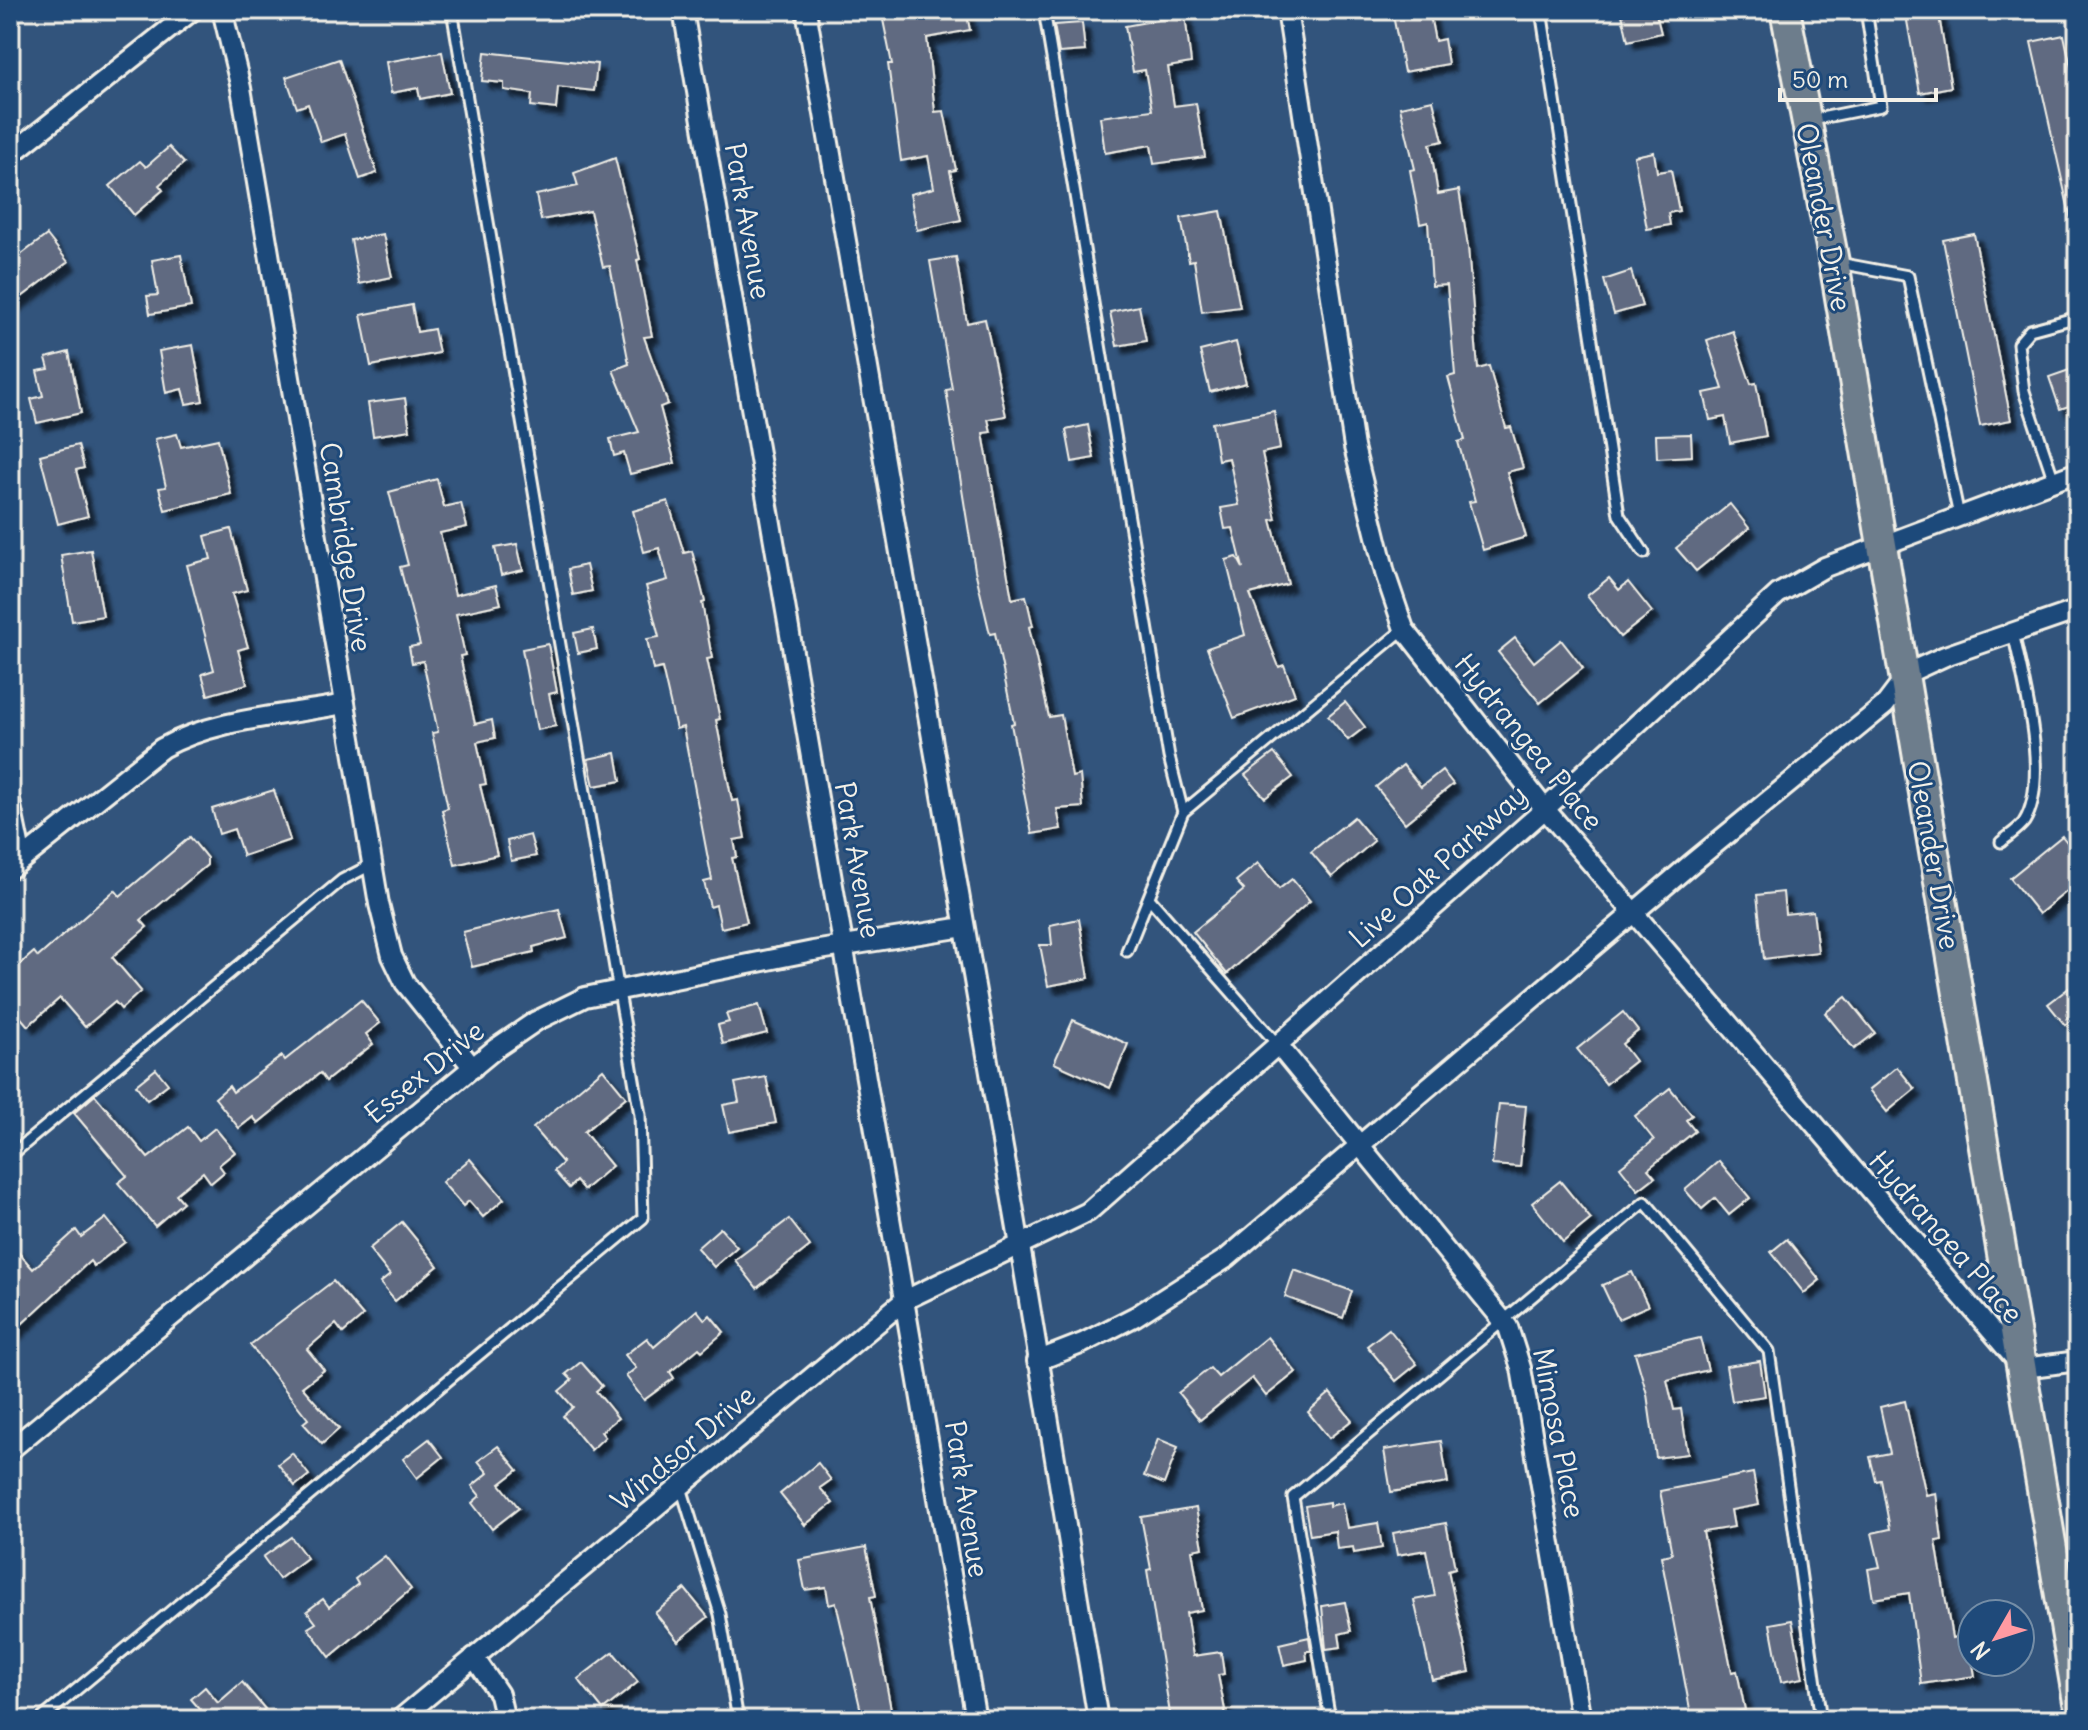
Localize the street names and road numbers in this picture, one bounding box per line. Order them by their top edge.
street label: Oleander Drive [1788,120,1860,314]
street label: Park Avenue [717,140,779,302]
street label: Cambridge Drive [312,440,380,654]
street label: Hydrangea Place [1447,646,1611,838]
street label: Oleander Drive [1900,758,1968,952]
street label: Live Oak Parkway [1342,777,1534,955]
street label: Park Avenue [827,779,889,941]
street label: Essex Drive [357,1013,491,1131]
street label: Hydrangea Place [1861,1143,2031,1331]
street label: Mimosa Place [1525,1345,1593,1521]
street label: Windsor Drive [604,1377,762,1519]
street label: Park Avenue [937,1418,997,1580]

